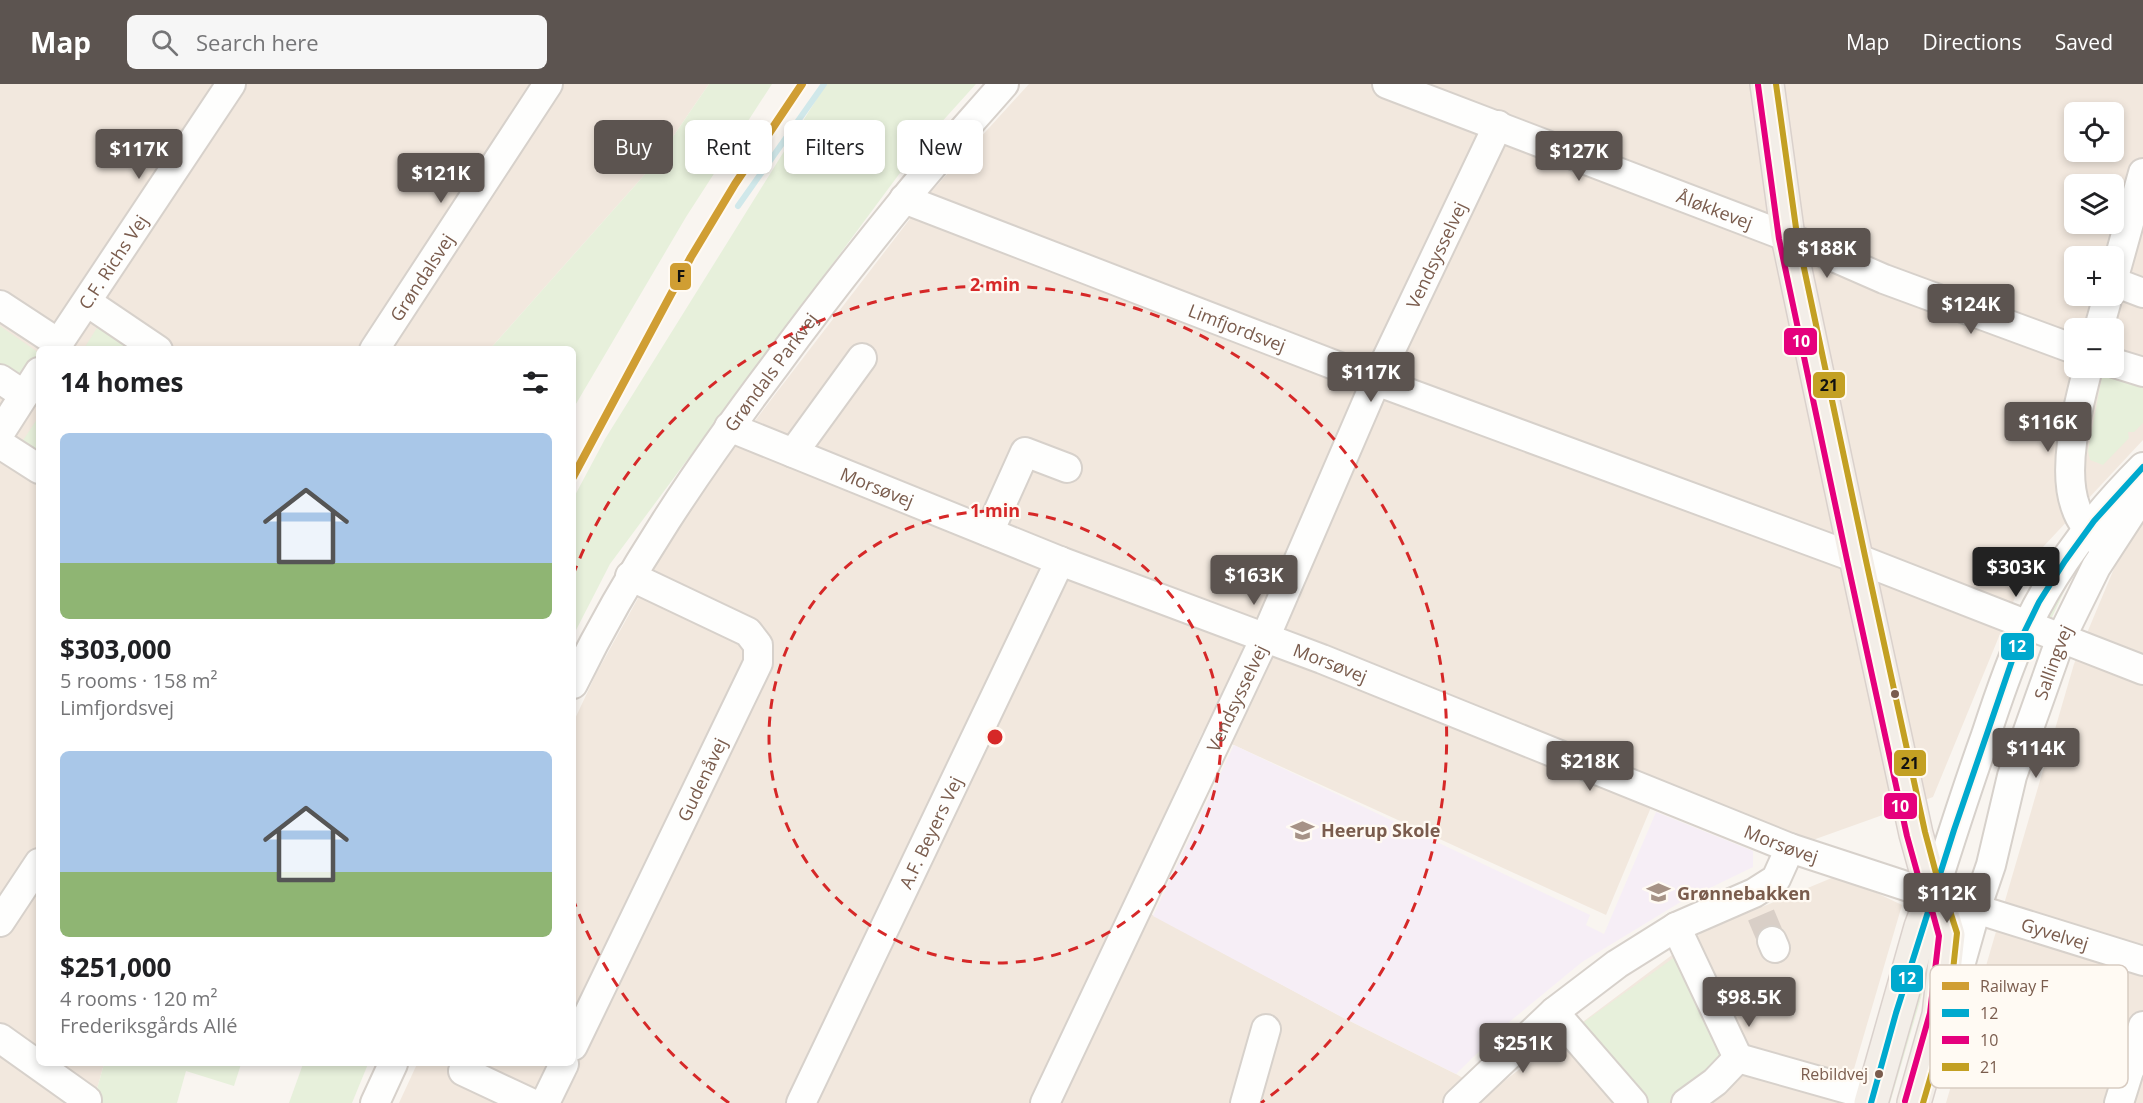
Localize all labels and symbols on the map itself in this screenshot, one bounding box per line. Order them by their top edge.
pin: $117K [97,129,181,180]
pin: $127K [1537,131,1621,182]
pin: $121K [399,153,483,204]
street label: Åløkkevej [1674,184,1756,235]
street label: Vendsysselvej [1400,197,1472,312]
street label: C.F. Richs Vej [73,210,153,314]
pin: $188K [1785,228,1869,279]
street label: Grøndalsvej [384,229,459,326]
line badge: F [669,262,692,291]
text: F [677,265,685,287]
text: 2 min [970,272,1020,296]
pin: $124K [1929,284,2013,335]
street label: Limfjordsvej [1185,298,1289,357]
street label: Grøndals Parkvej [719,308,823,436]
line badge: 10 [1783,327,1818,356]
text: 10 [1792,330,1810,352]
pin: $117K [1329,352,1413,403]
line badge: 21 [1812,371,1846,399]
text: 21 [1820,374,1838,396]
pin: $116K [2006,402,2090,453]
street label: Morsøvej [837,461,918,513]
text: 1 min [970,498,1020,522]
pin: $303K [1974,547,2058,598]
pin: $163K [1212,555,1296,606]
street label: Sallingvej [2028,621,2078,703]
line badge: 12 [2000,632,2035,661]
text: 12 [2008,635,2026,657]
street label: Morsøvej [1290,637,1371,688]
street label: Vendsysselvej [1201,640,1272,756]
unlabelled marker [1889,688,1901,700]
centre of rings [985,727,1005,747]
pin: $114K [1994,728,2078,779]
street label: Gudenåvej [671,734,732,825]
pin: $218K [1548,741,1632,792]
line badge: 21 [1893,749,1927,777]
text: 21 [1901,752,1919,774]
street label: A.F. Beyers Vej [893,772,967,892]
line badge: 10 [1883,792,1918,820]
text: 10 [1891,795,1909,817]
school or university icon: Heerup Skole [1290,817,1316,843]
place label: Heerup Skole [1321,818,1440,842]
street label: Morsøvej [1741,819,1821,868]
pin: $112K [1905,873,1989,924]
school or university icon: Grønnebakken [1646,880,1672,906]
place label: Grønnebakken [1677,881,1811,905]
street label: Gyvelvej [2018,912,2092,955]
line badge: 12 [1890,964,1924,993]
legend [1930,965,2128,1088]
text: 12 [1898,967,1916,989]
text: Railway F [1980,975,2049,997]
pin: $98.5K [1700,977,1798,1028]
text: 12 [1980,1002,1998,1024]
pin: $251K [1481,1023,1565,1074]
text: 10 [1980,1029,1998,1051]
text: 21 [1980,1056,1998,1078]
place label: Rebildvej [1800,1063,1868,1085]
marker: Rebildvej [1873,1068,1885,1080]

